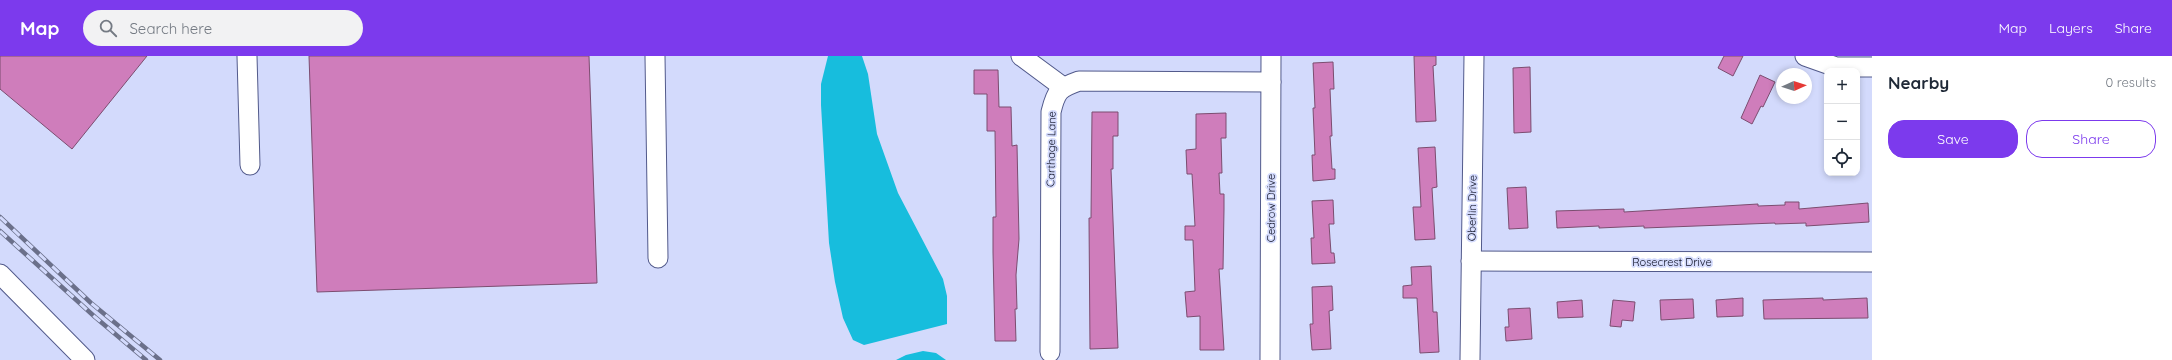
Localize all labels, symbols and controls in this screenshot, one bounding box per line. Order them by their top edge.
search box [83,10,363,46]
text: Map [20,16,59,40]
icon: search [97,17,119,39]
text: Search here [129,19,212,38]
text: Map [1998,19,2027,37]
text: Layers [2049,19,2093,37]
text: Share [2115,19,2152,37]
north arrow [1776,68,1812,104]
map controls [1824,68,1860,176]
button: + [1824,68,1860,104]
text: Nearby [1888,72,1949,93]
text: 0 results [2105,74,2156,90]
button: − [1824,104,1860,140]
street label: Carthage Lane [1043,111,1059,187]
button: Save [1888,120,2018,158]
button: Share [2026,120,2156,158]
button: locate [1824,140,1860,176]
street label: Cedrow Drive [1264,174,1278,242]
street label: Oberlin Drive [1464,175,1480,241]
street label: Rosecrest Drive [1632,255,1712,269]

